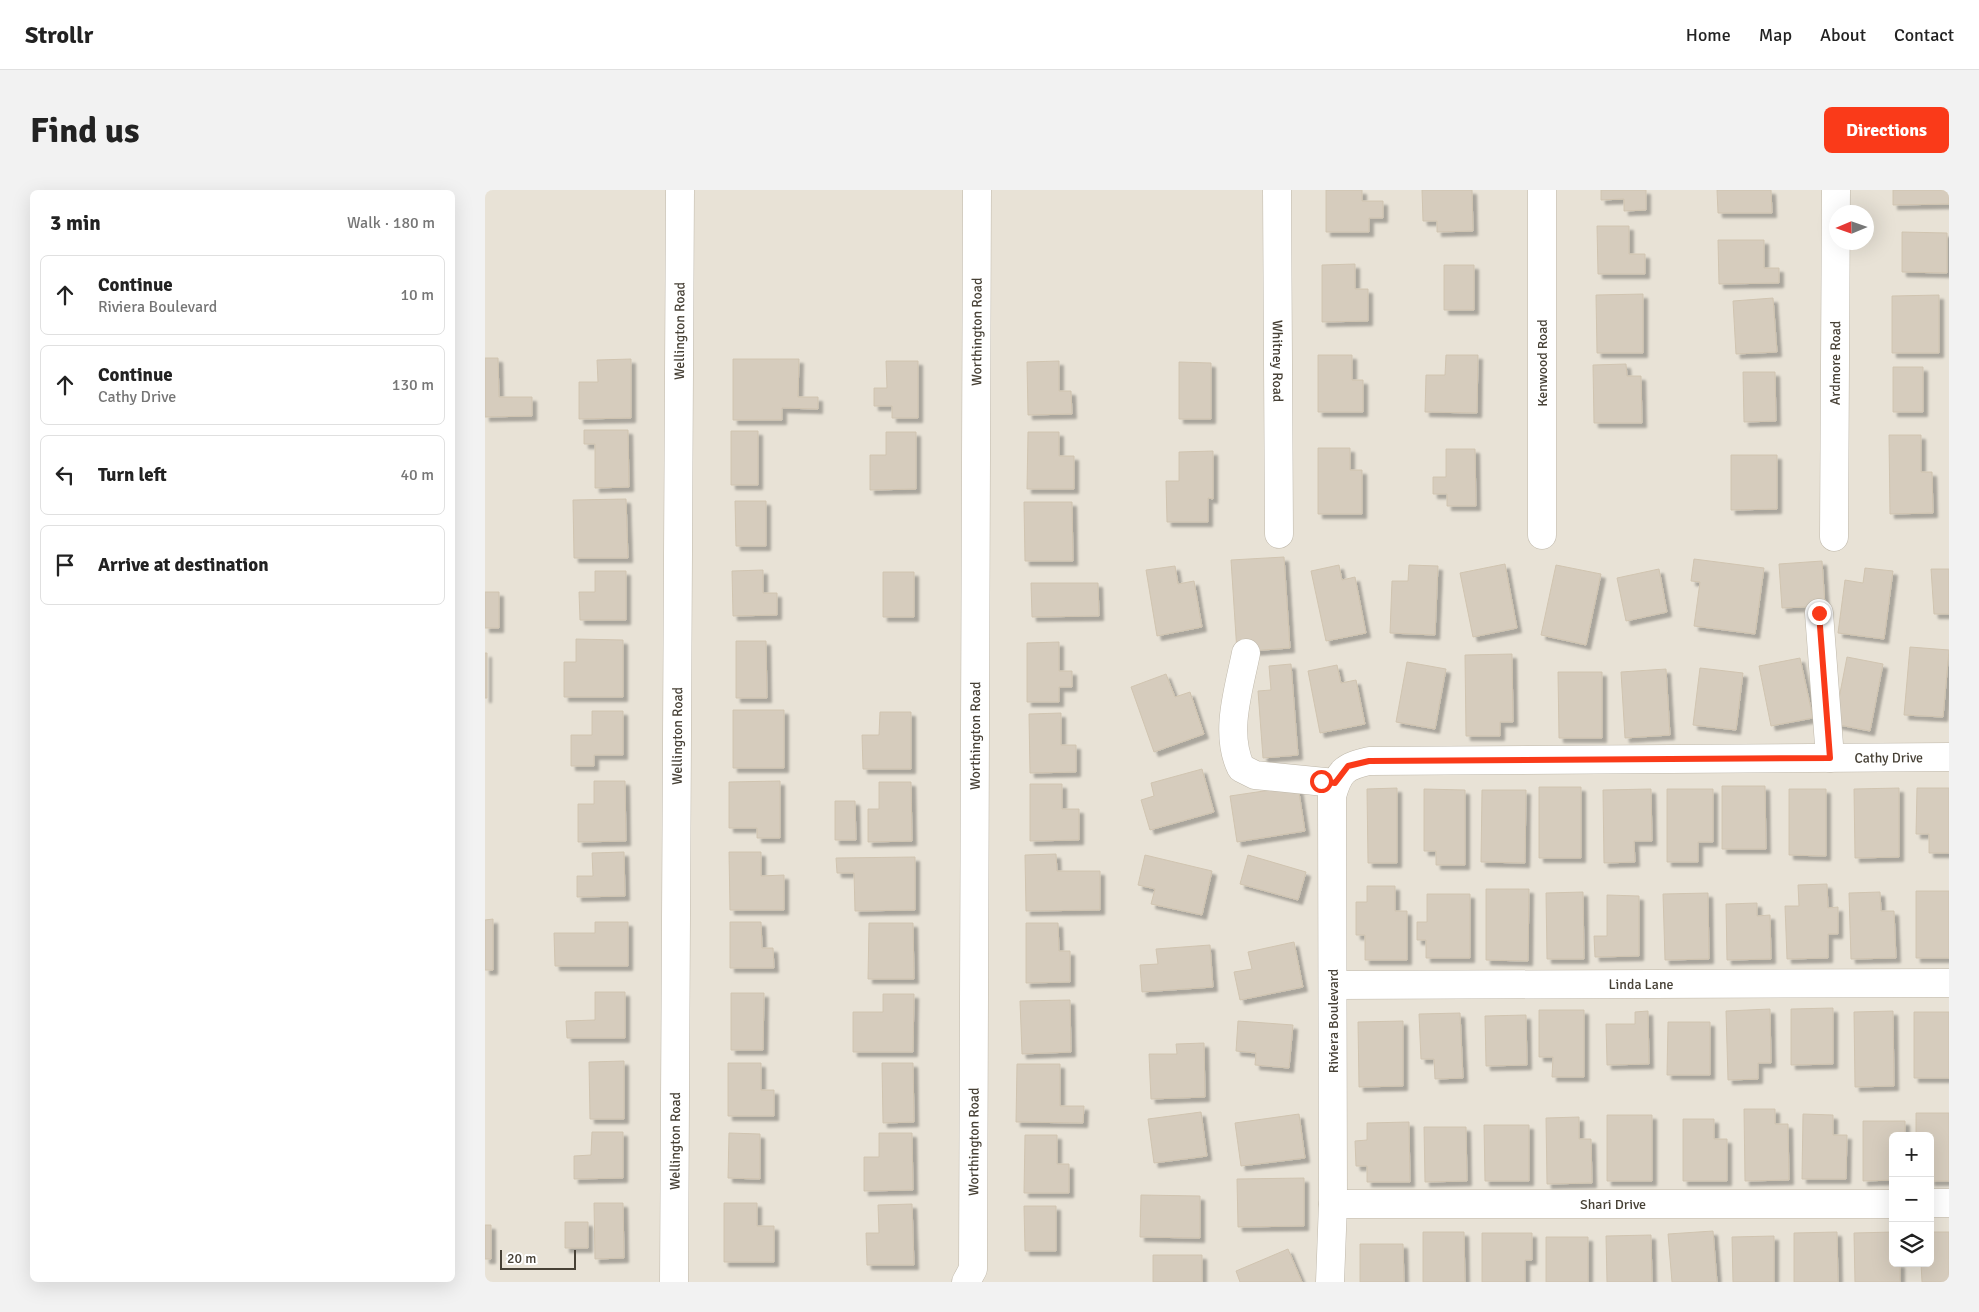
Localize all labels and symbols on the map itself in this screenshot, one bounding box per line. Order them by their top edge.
north arrow [1829,205,1874,250]
street label: Worthington Road [968,278,986,386]
street label: Wellington Road [671,282,688,380]
street label: Kenwood Road [1534,319,1551,407]
street label: Whitney Road [1269,320,1286,402]
street label: Ardmore Road [1827,321,1844,405]
route end [1808,602,1831,625]
street label: Worthington Road [967,682,984,790]
street label: Wellington Road [669,687,686,785]
street label: Cathy Drive [1854,749,1923,767]
route start [1310,770,1333,793]
street label: Riviera Boulevard [1325,969,1342,1073]
street label: Linda Lane [1608,976,1674,993]
street label: Worthington Road [965,1088,983,1196]
street label: Wellington Road [667,1092,684,1190]
street label: Shari Drive [1580,1196,1646,1213]
scale bar [500,1247,576,1270]

